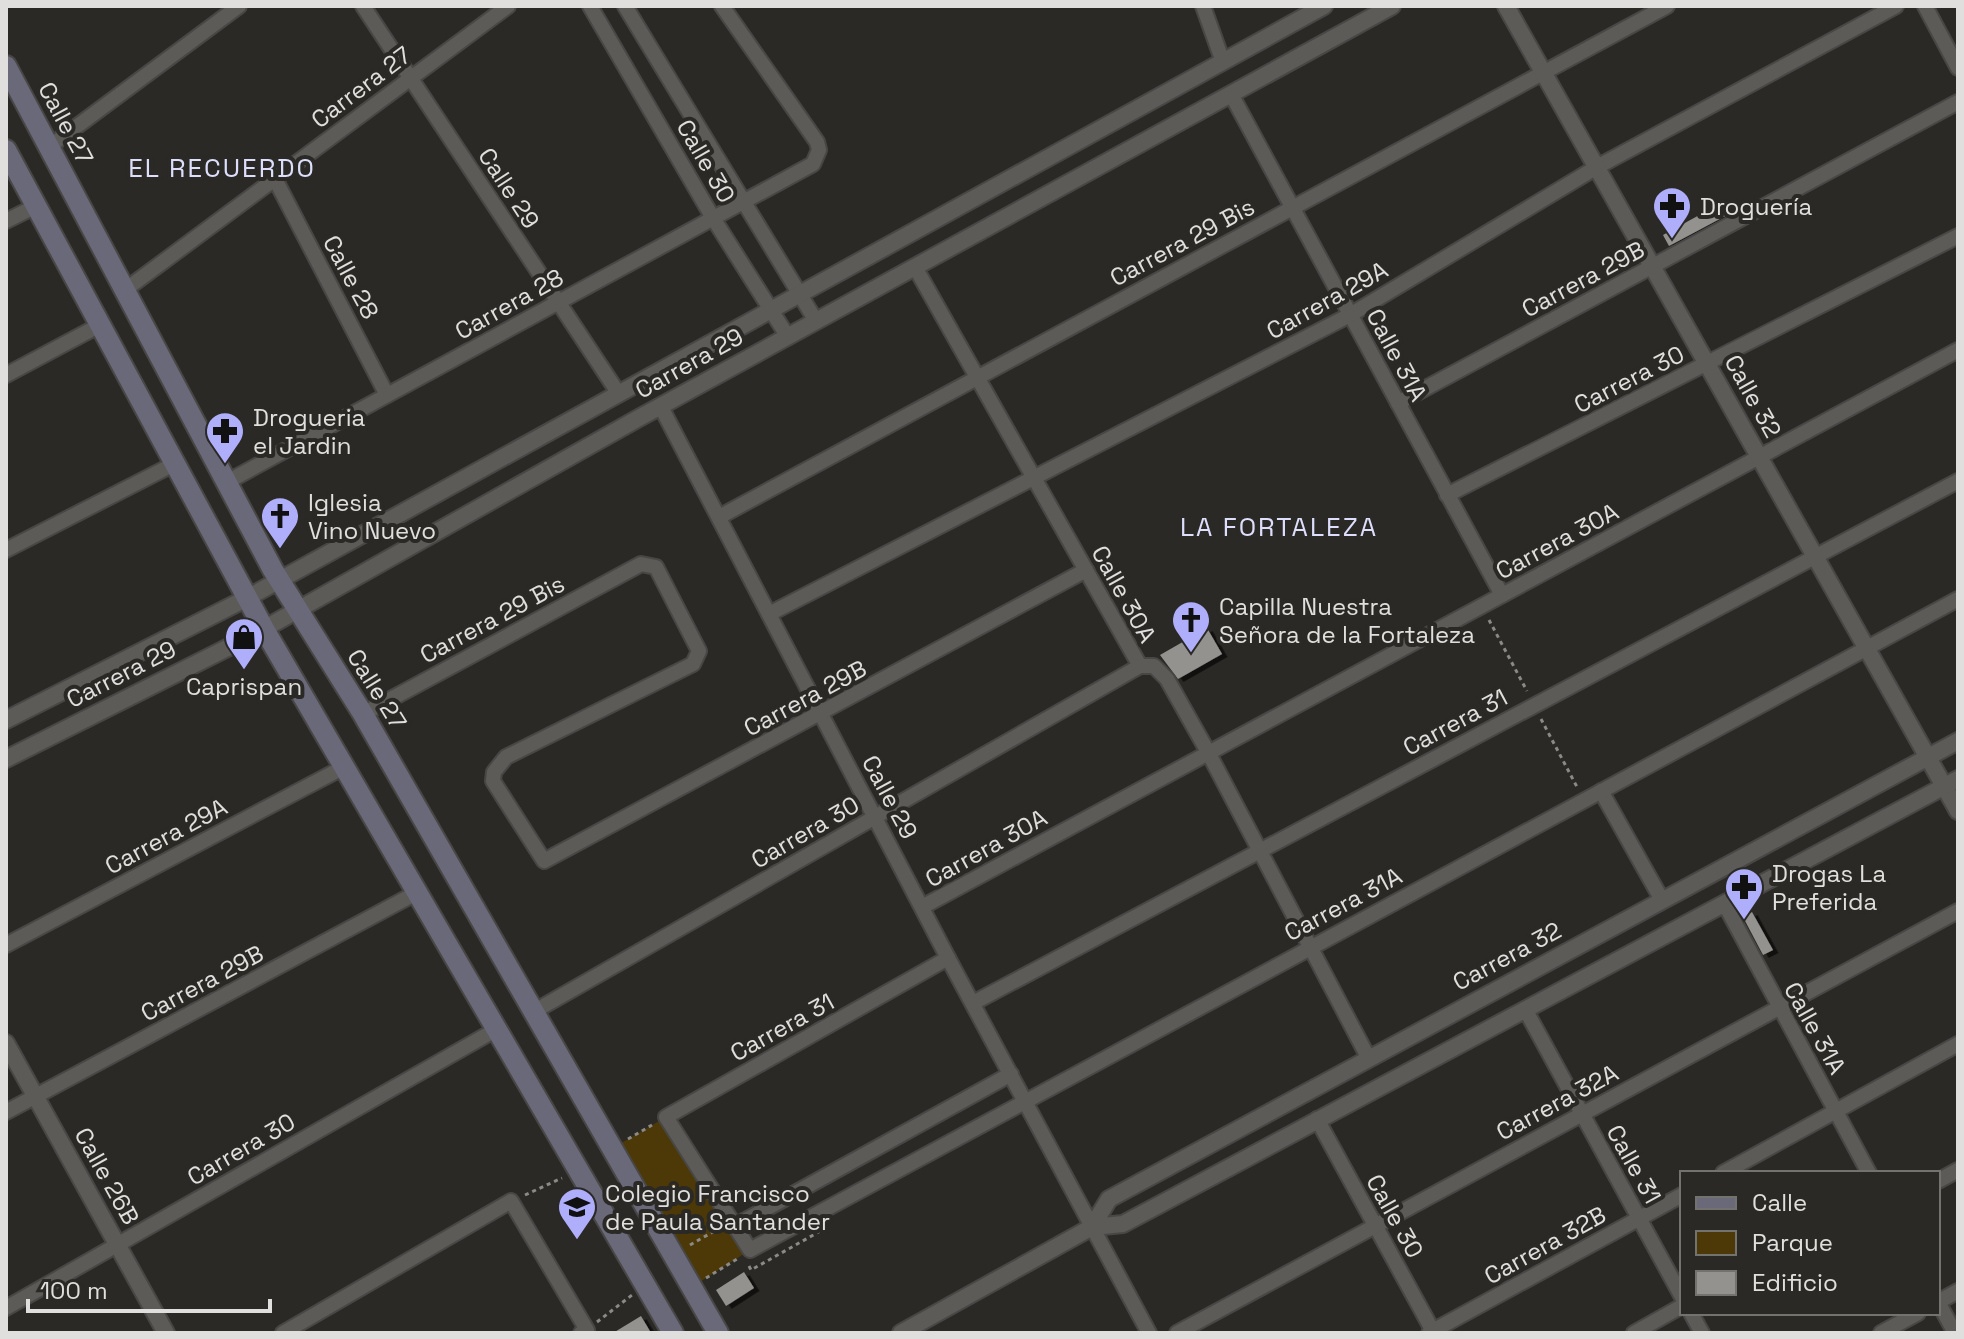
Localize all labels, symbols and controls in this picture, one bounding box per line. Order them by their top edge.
street label: Carrera 27 [305,39,417,135]
street label: Calle 27 [31,76,101,170]
street label: Calle 30 [670,114,742,208]
street label: Calle 29 [471,142,547,234]
district label: EL RECUERDO [128,151,316,185]
pharmacy icon: Droguería [1651,185,1693,240]
street label: Carrera 29 Bis [1104,191,1260,293]
place label: Droguería [1700,191,1813,222]
street label: Calle 28 [316,230,386,324]
street label: Carrera 29B [1516,234,1650,324]
street label: Carrera 29A [1261,254,1393,346]
street label: Carrera 28 [449,262,569,346]
street label: Calle 31A [1360,303,1434,407]
street label: Carrera 29 [630,321,748,405]
street label: Carrera 30 [1569,338,1689,420]
street label: Calle 32 [1718,349,1788,443]
place label: Drogueria el Jardin [253,402,366,461]
pharmacy icon: Drogueria el Jardin [204,410,246,465]
place label: Iglesia Vino Nuevo [308,487,436,546]
church icon: Iglesia Vino Nuevo [259,495,301,550]
street label: Carrera 30A [1490,496,1624,586]
district label: LA FORTALEZA [1180,510,1378,544]
street label: Calle 30A [1085,540,1163,648]
street label: Carrera 29 Bis [414,568,570,670]
place label: Capilla Nuestra Señora de la Fortaleza [1219,591,1475,650]
church icon: Capilla Nuestra Señora de la Fortaleza [1170,599,1212,654]
shop icon: Caprispan [223,616,265,671]
street label: Carrera 29 [61,633,181,715]
street label: Calle 27 [340,643,414,735]
street label: Carrera 29B [738,653,872,743]
place label: Caprispan [186,671,302,702]
street label: Carrera 31 [1397,682,1513,762]
street label: Calle 29 [855,750,925,844]
street label: Carrera 30 [745,789,865,875]
street label: Carrera 29A [100,791,232,881]
street label: Carrera 30A [920,802,1052,894]
place label: Drogas La Preferida [1772,858,1886,917]
street label: Carrera 31A [1279,860,1407,948]
pharmacy icon: Drogas La Preferida [1723,866,1765,921]
street label: Carrera 32 [1447,914,1567,998]
street label: Carrera 29B [135,938,269,1028]
street label: Calle 31A [1777,976,1853,1080]
street label: Carrera 31 [725,986,839,1068]
street label: Carrera 32A [1491,1057,1623,1147]
street label: Carrera 30 [181,1106,301,1192]
street label: Calle 31 [1600,1119,1668,1209]
street label: Calle 26B [68,1122,146,1230]
street label: Calle 30 [1359,1169,1431,1263]
legend [1680,1171,1940,1315]
place label: Colegio Francisco de Paula Santander [605,1178,830,1237]
school or university icon: Colegio Francisco de Paula Santander [556,1186,598,1241]
text: Calle [1752,1187,1807,1218]
street label: Carrera 32B [1479,1199,1611,1291]
text: Parque [1752,1227,1833,1258]
scale bar [28,1263,270,1313]
text: Edificio [1752,1267,1838,1298]
text: 100 m [40,1275,108,1306]

